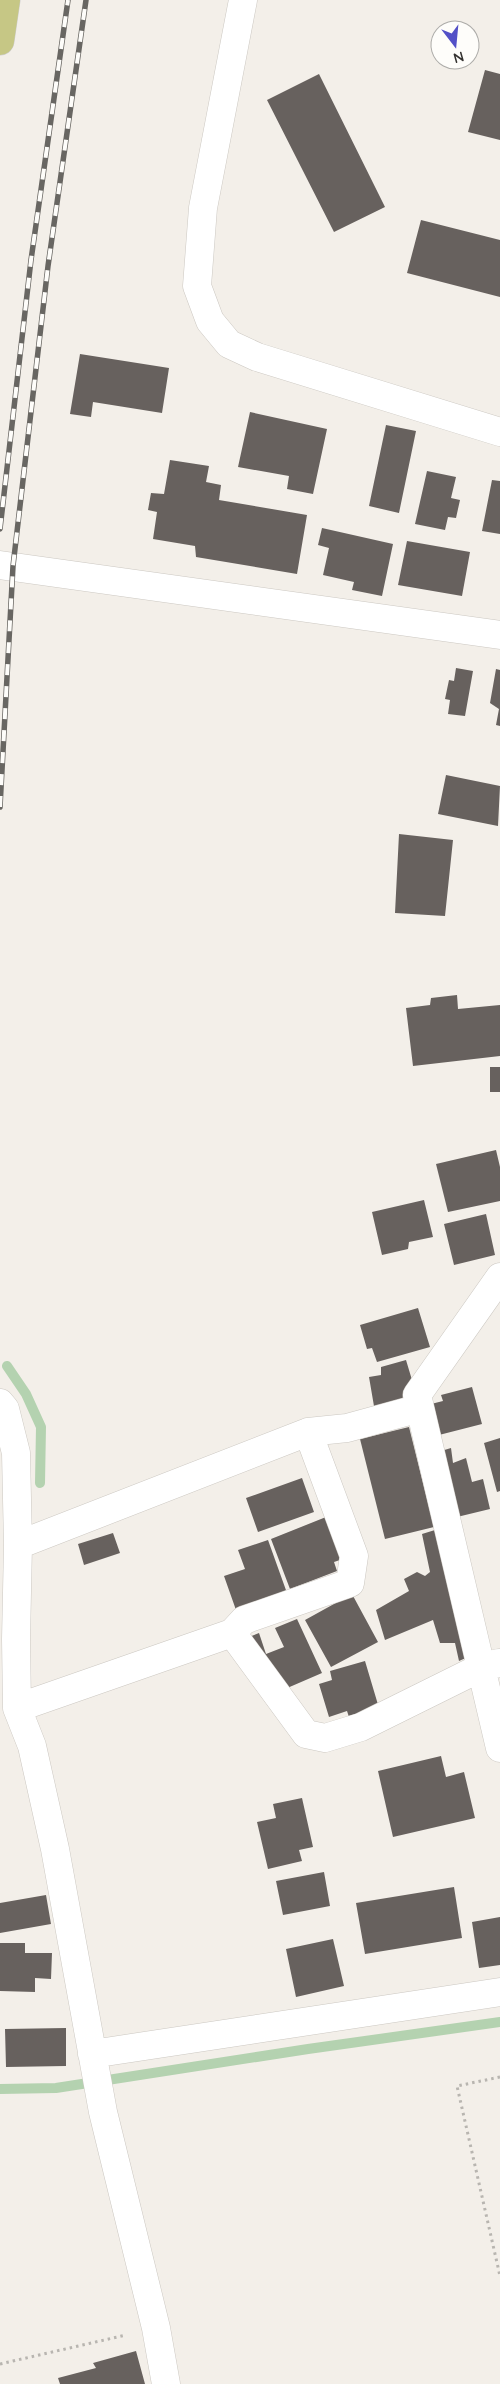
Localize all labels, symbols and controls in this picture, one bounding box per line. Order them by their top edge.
north arrow [430,20,480,70]
text: N [451,47,466,68]

